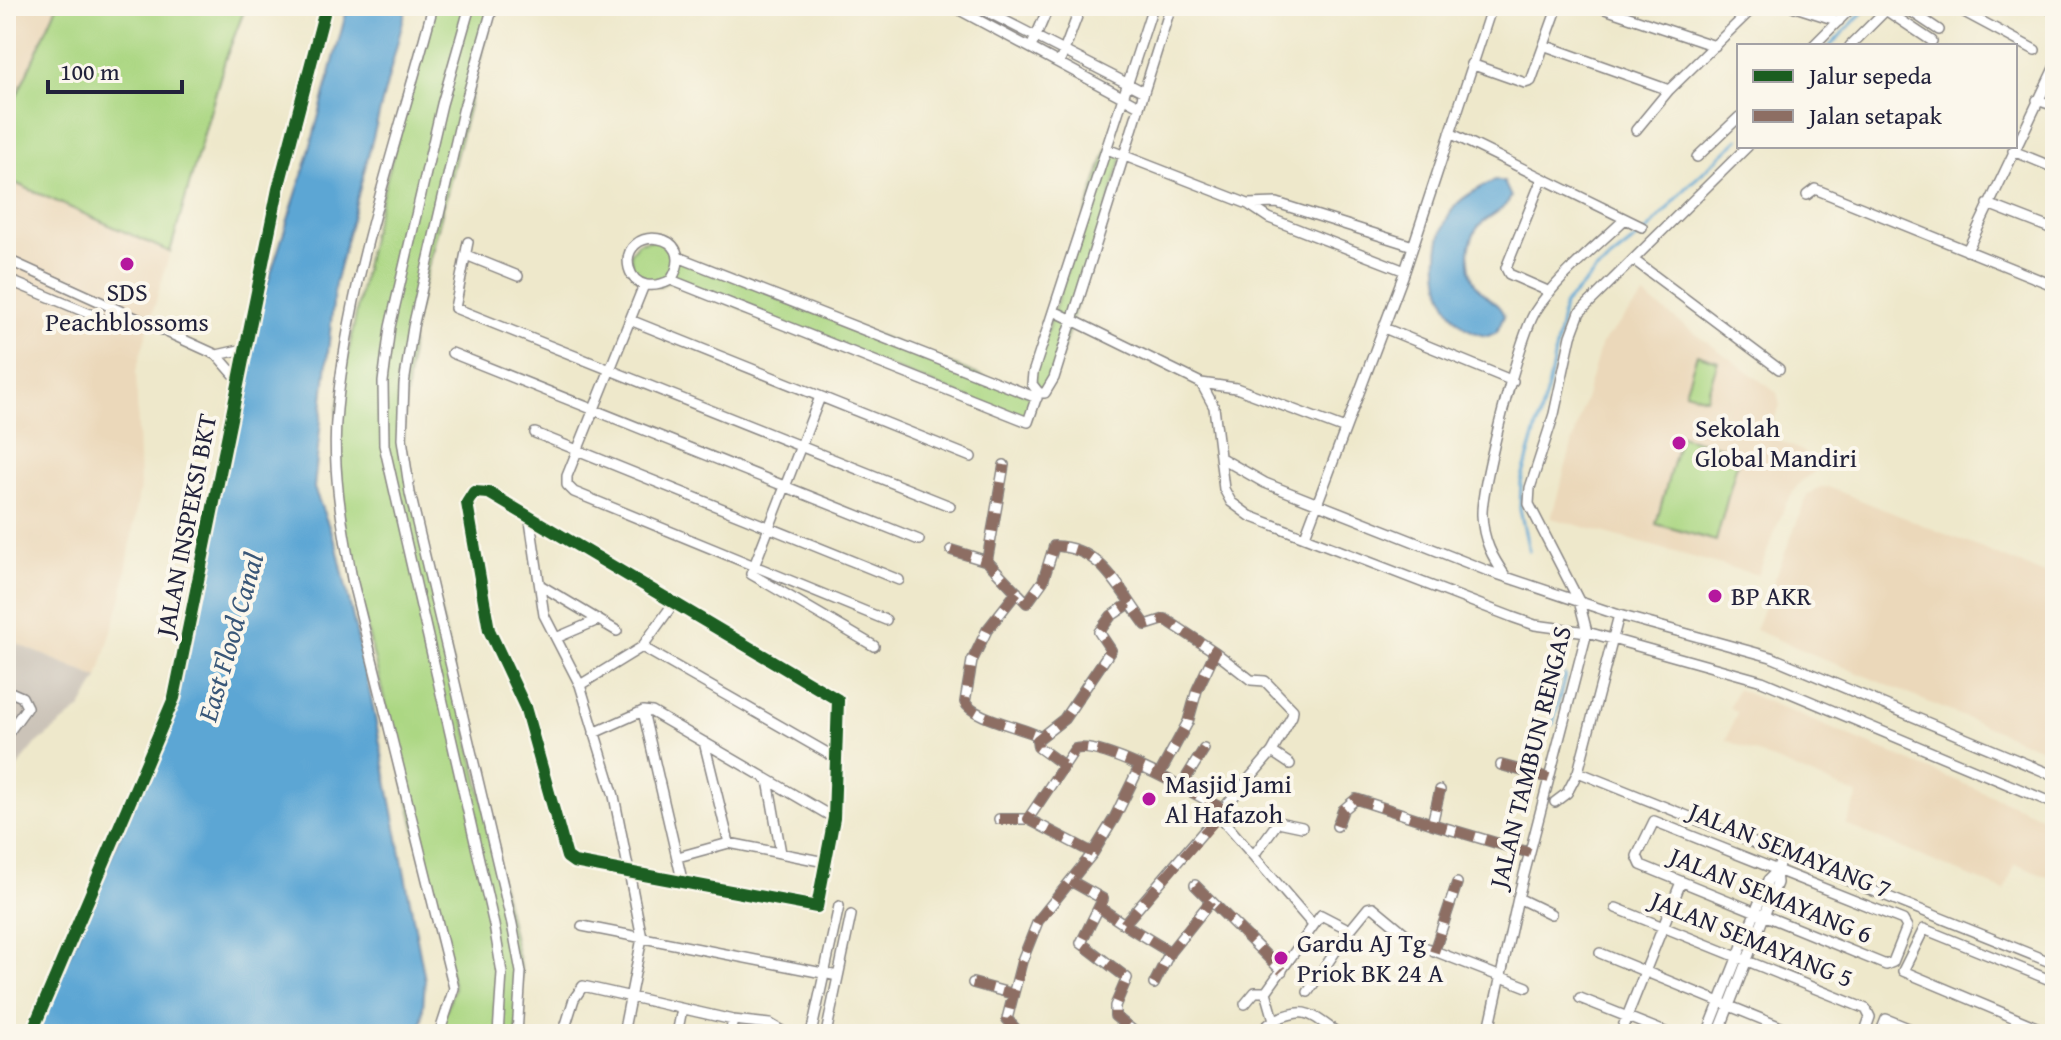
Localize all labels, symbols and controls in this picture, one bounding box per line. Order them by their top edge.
scale bar [48,44,182,94]
legend [1737,44,2017,148]
text: 100 m [60,54,120,89]
text: Jalur sepeda [1806,58,1933,93]
text: Jalan setapak [1806,98,1943,133]
marker: SDS Peachblossoms [118,255,136,273]
place label: SDS Peachblossoms [45,272,209,341]
place label: Sekolah Global Mandiri [1695,408,1857,477]
street label: JALAN INSPEKSI BKT [144,410,226,643]
marker: Sekolah Global Mandiri [1670,434,1688,452]
water label: East Flood Canal [186,548,273,727]
place label: BP AKR [1731,576,1812,615]
marker: BP AKR [1706,587,1724,605]
street label: JALAN TAMBUN RENGAS [1477,622,1581,895]
place label: Masjid Jami Al Hafazoh [1165,764,1292,833]
marker: Masjid Jami Al Hafazoh [1140,790,1158,808]
street label: JALAN SEMAYANG 7 [1680,790,1897,908]
street label: JALAN SEMAYANG 6 [1661,835,1878,953]
street label: JALAN SEMAYANG 5 [1642,879,1859,997]
place label: Gardu AJ Tg Priok BK 24 A [1297,923,1444,992]
marker: Gardu AJ Tg Priok BK 24 A [1272,949,1290,967]

